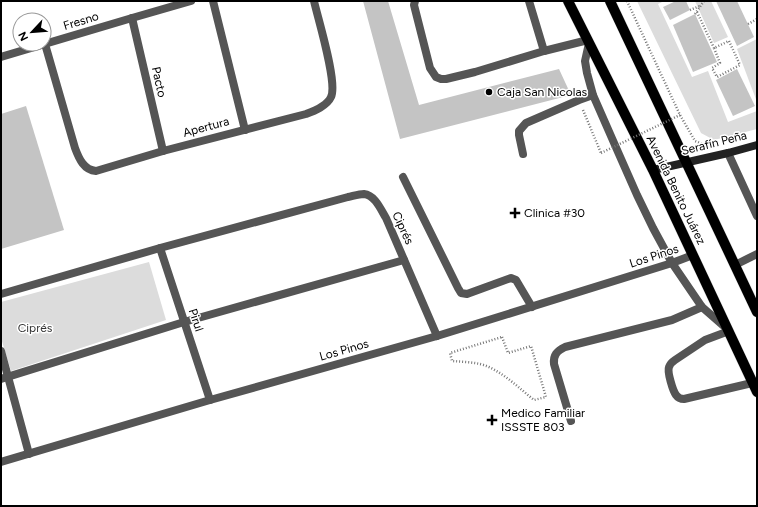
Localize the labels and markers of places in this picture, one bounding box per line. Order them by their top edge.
place label: Caja San Nicolas [497,85,588,99]
marker: Caja San Nicolas [484,87,494,97]
place label: Clinica #30 [524,206,585,220]
marker: Clinica #30 [509,207,521,219]
place label: Medico Familiar ISSSTE 803 [501,406,585,434]
marker: Medico Familiar ISSSTE 803 [486,414,498,426]

